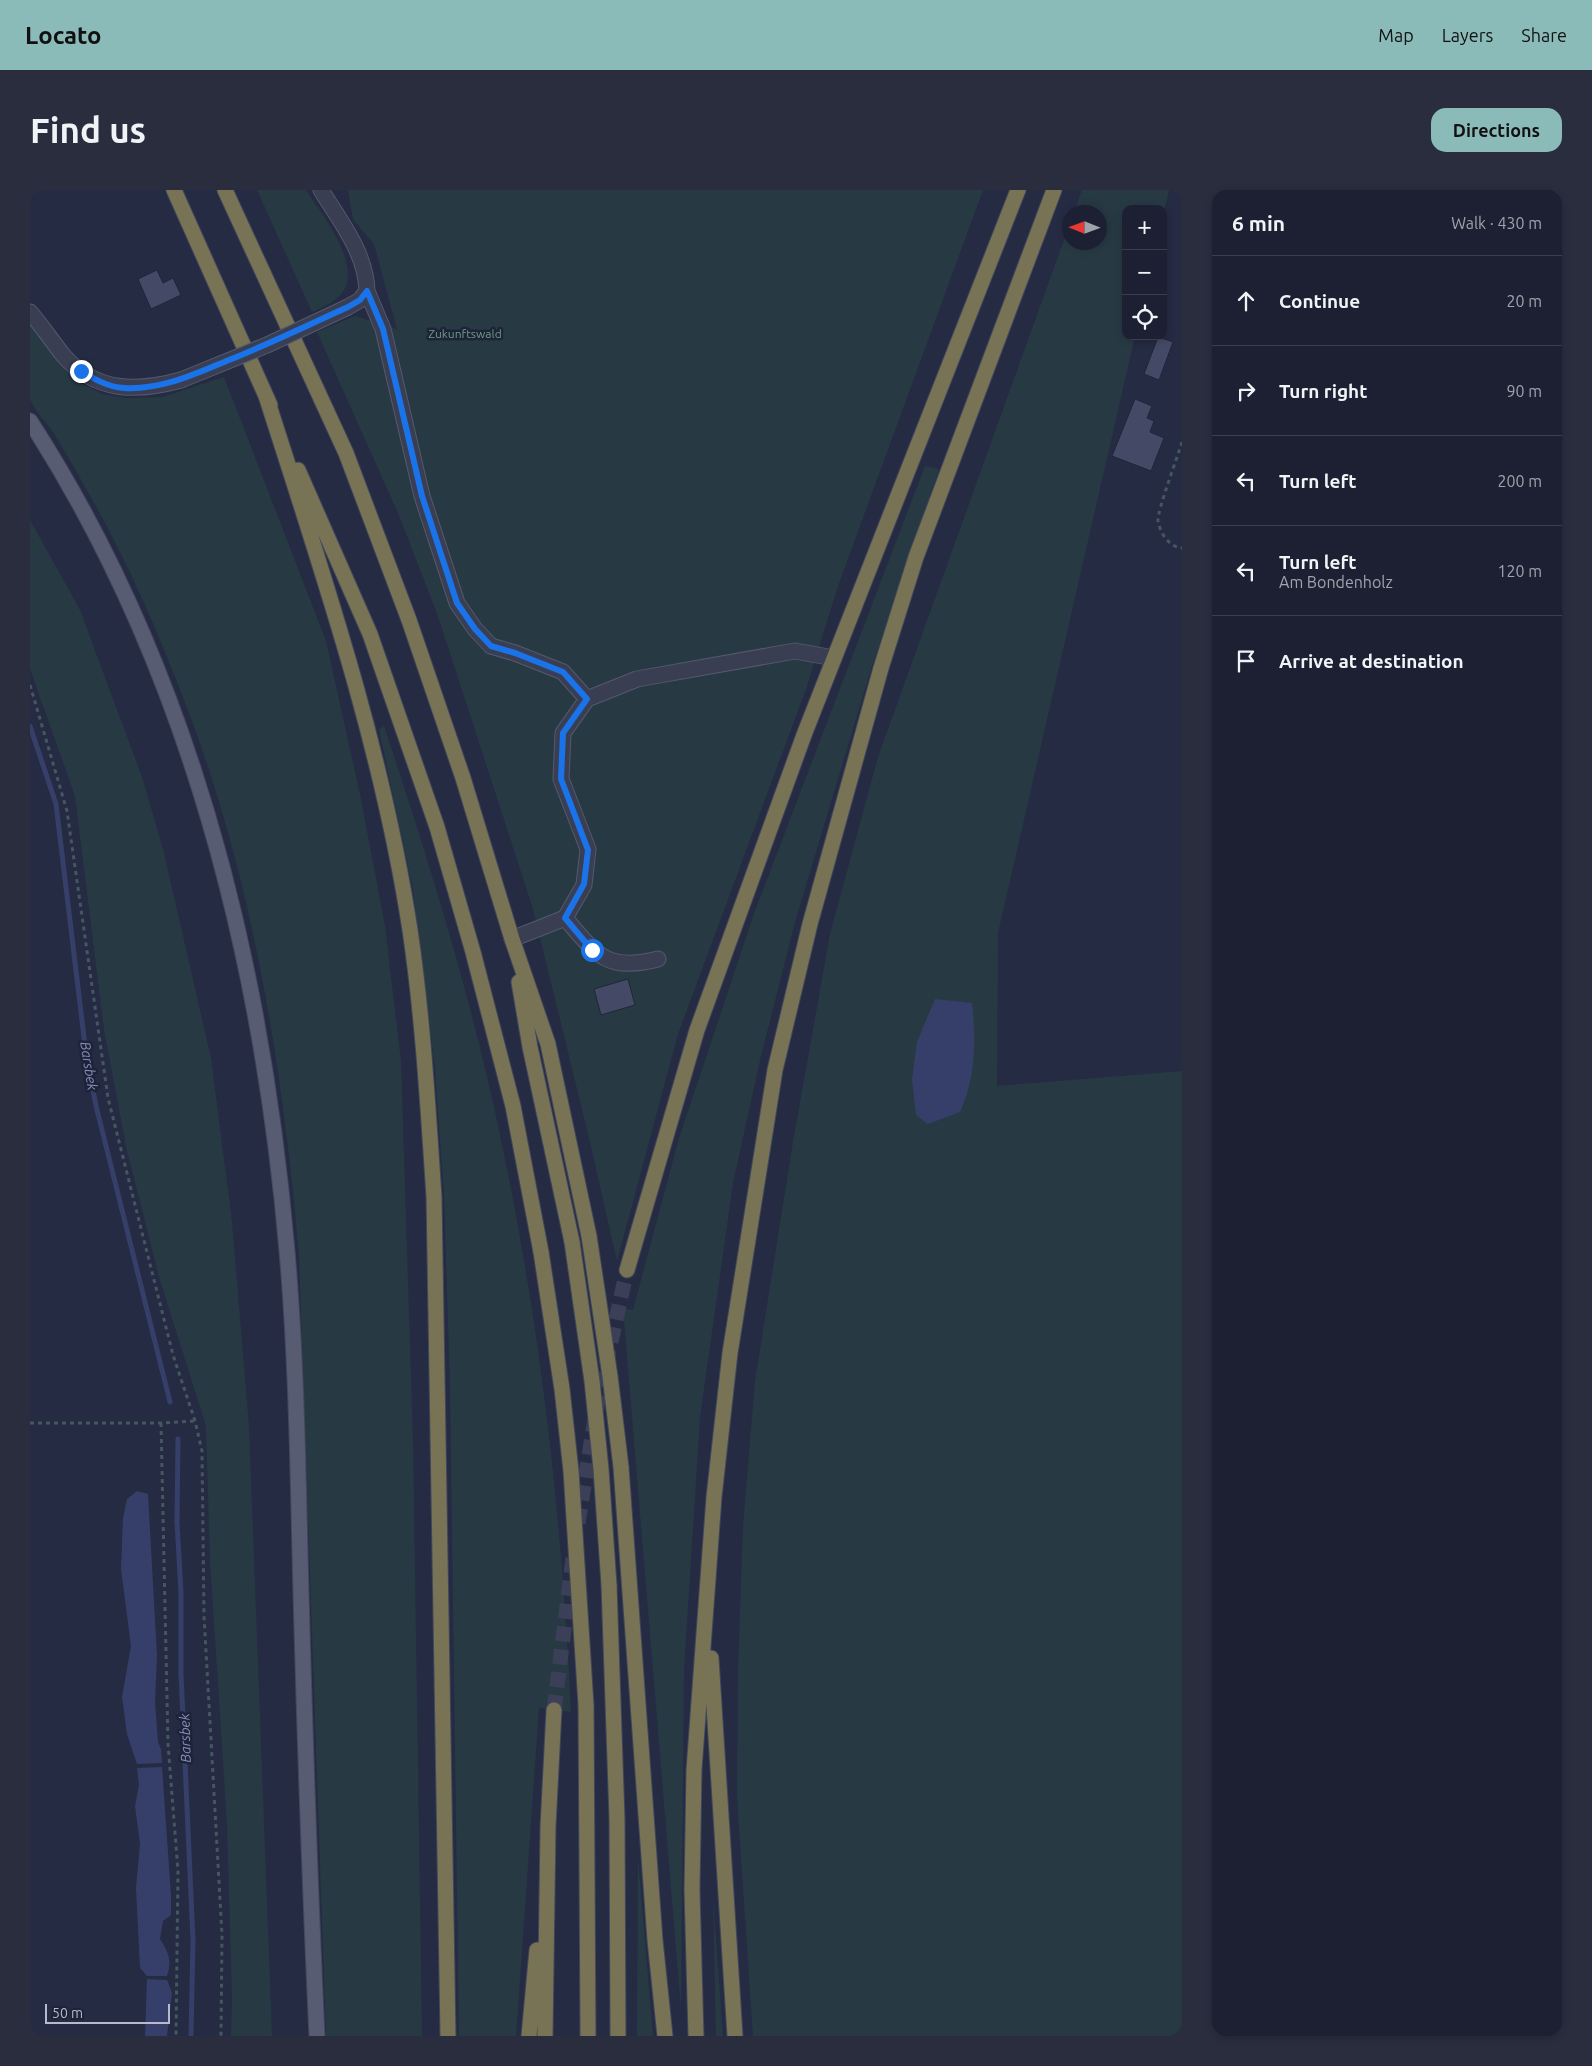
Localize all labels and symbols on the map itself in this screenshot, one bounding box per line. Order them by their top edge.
north arrow [1062,205,1107,250]
park label: Zukunftswald [428,327,502,340]
route end [70,360,93,383]
route start [581,939,604,962]
water label: Barsbek [77,1040,101,1092]
water label: Barsbek [176,1712,194,1763]
scale bar [45,2001,170,2024]

